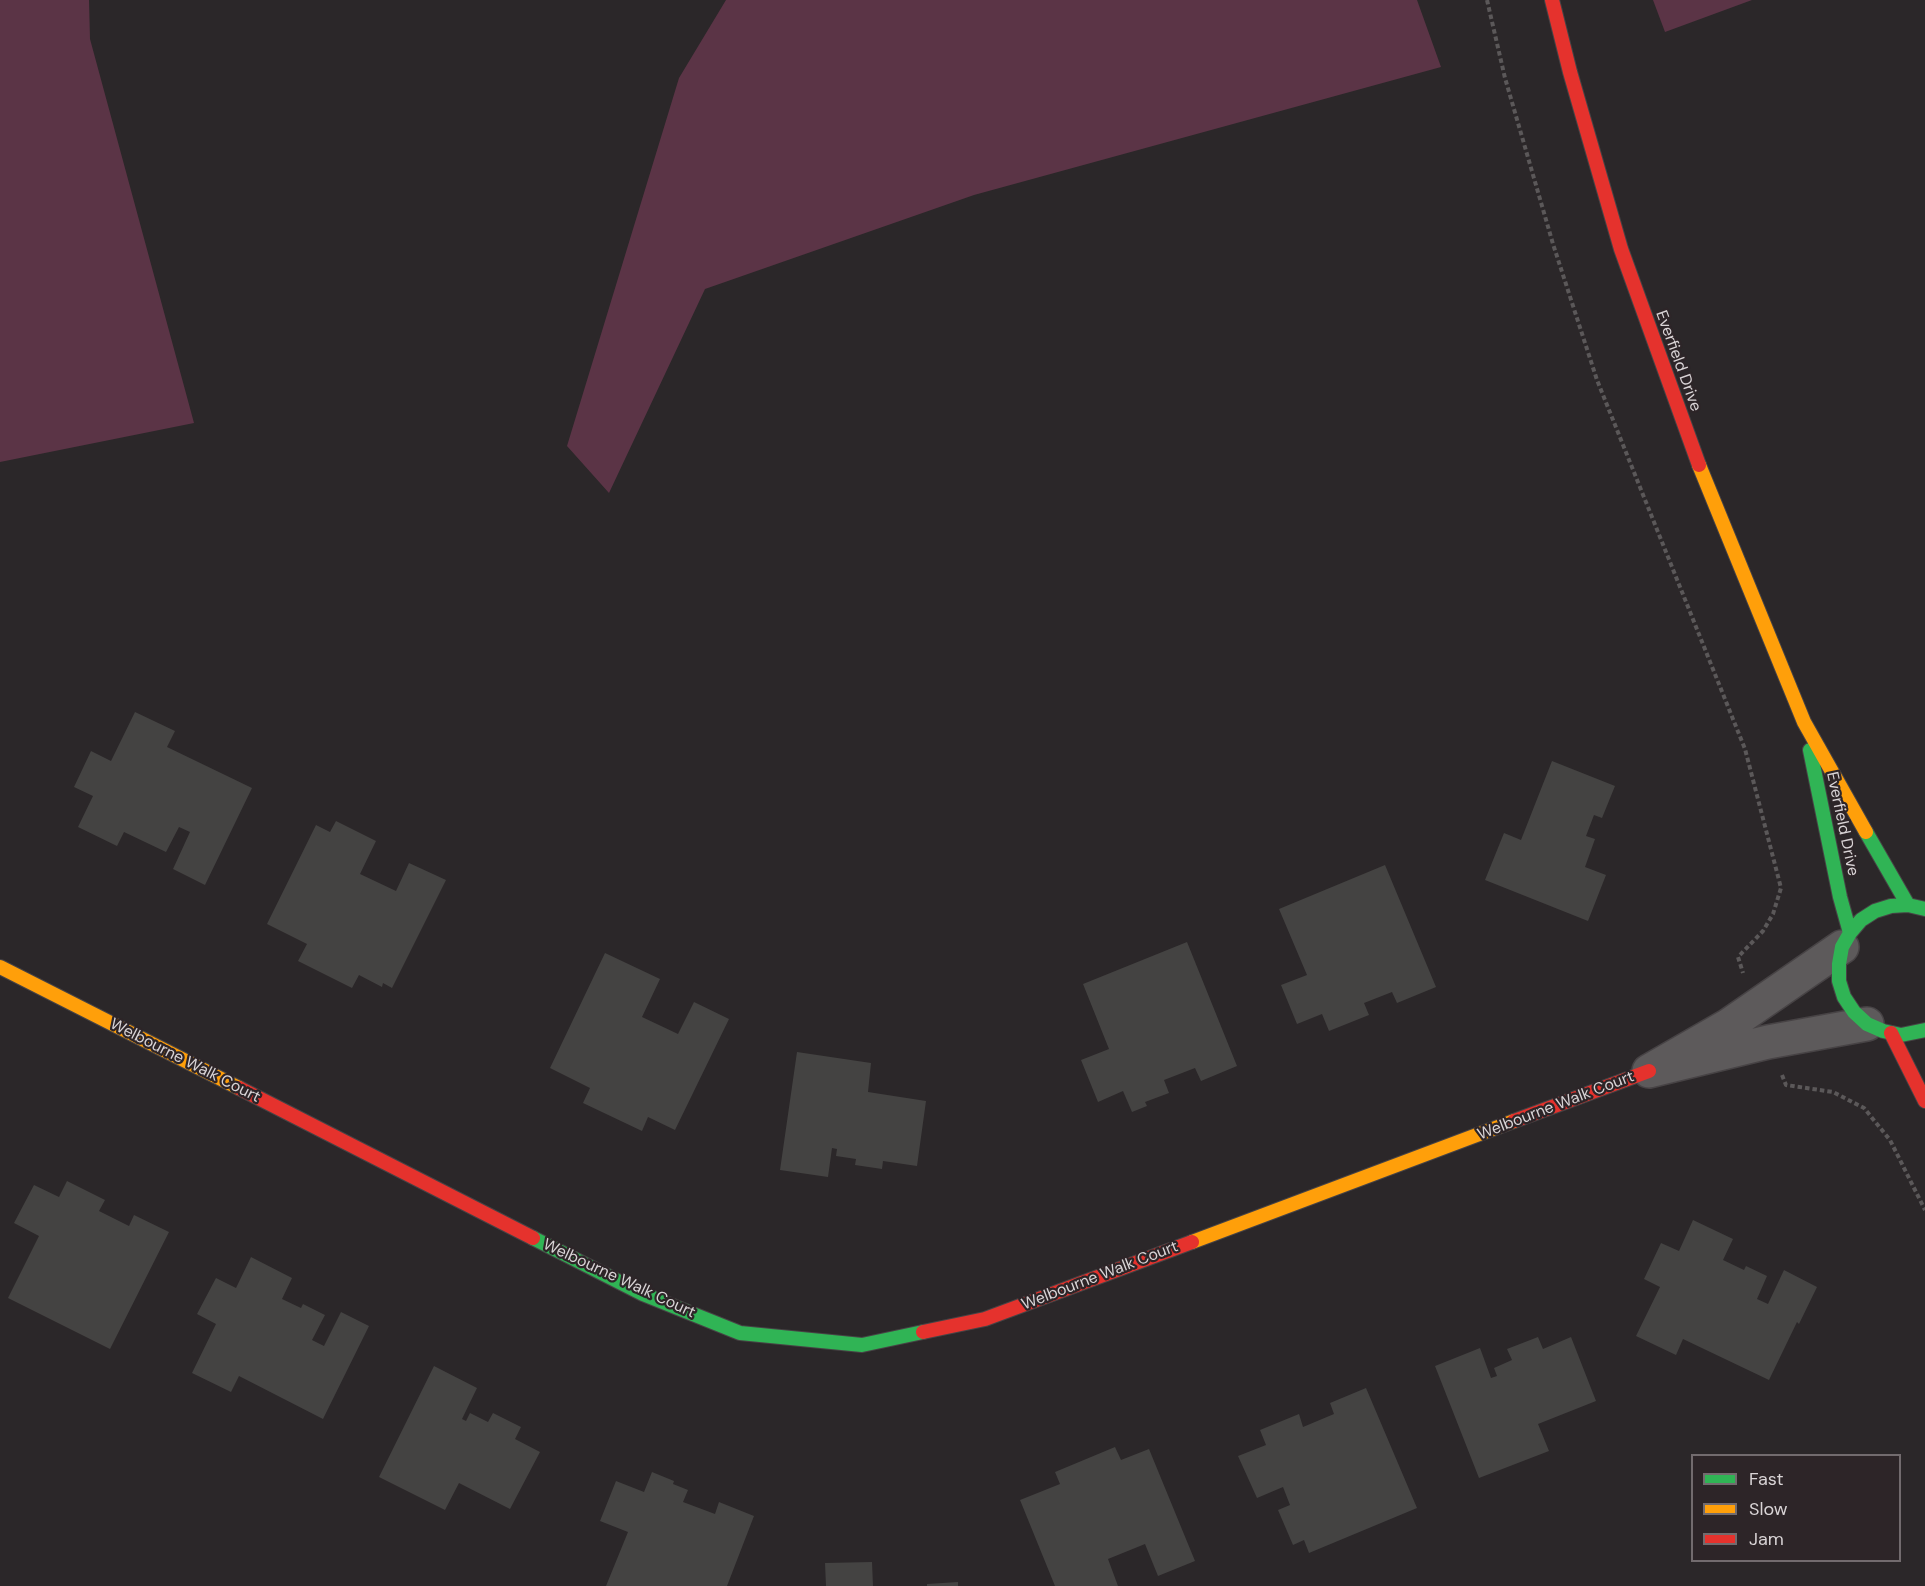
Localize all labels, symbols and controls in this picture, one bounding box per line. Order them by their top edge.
street label: Everfield Drive [1651,308,1705,414]
street label: Everfield Drive [1822,770,1862,878]
street label: Welbourne Walk Court [107,1015,263,1107]
street label: Welbourne Walk Court [1475,1067,1637,1145]
street label: Welbourne Walk Court [540,1235,698,1323]
street label: Welbourne Walk Court [1019,1237,1181,1315]
legend [1691,1454,1901,1562]
text: Fast [1749,1467,1784,1491]
text: Slow [1749,1497,1788,1521]
text: Jam [1749,1527,1784,1551]

